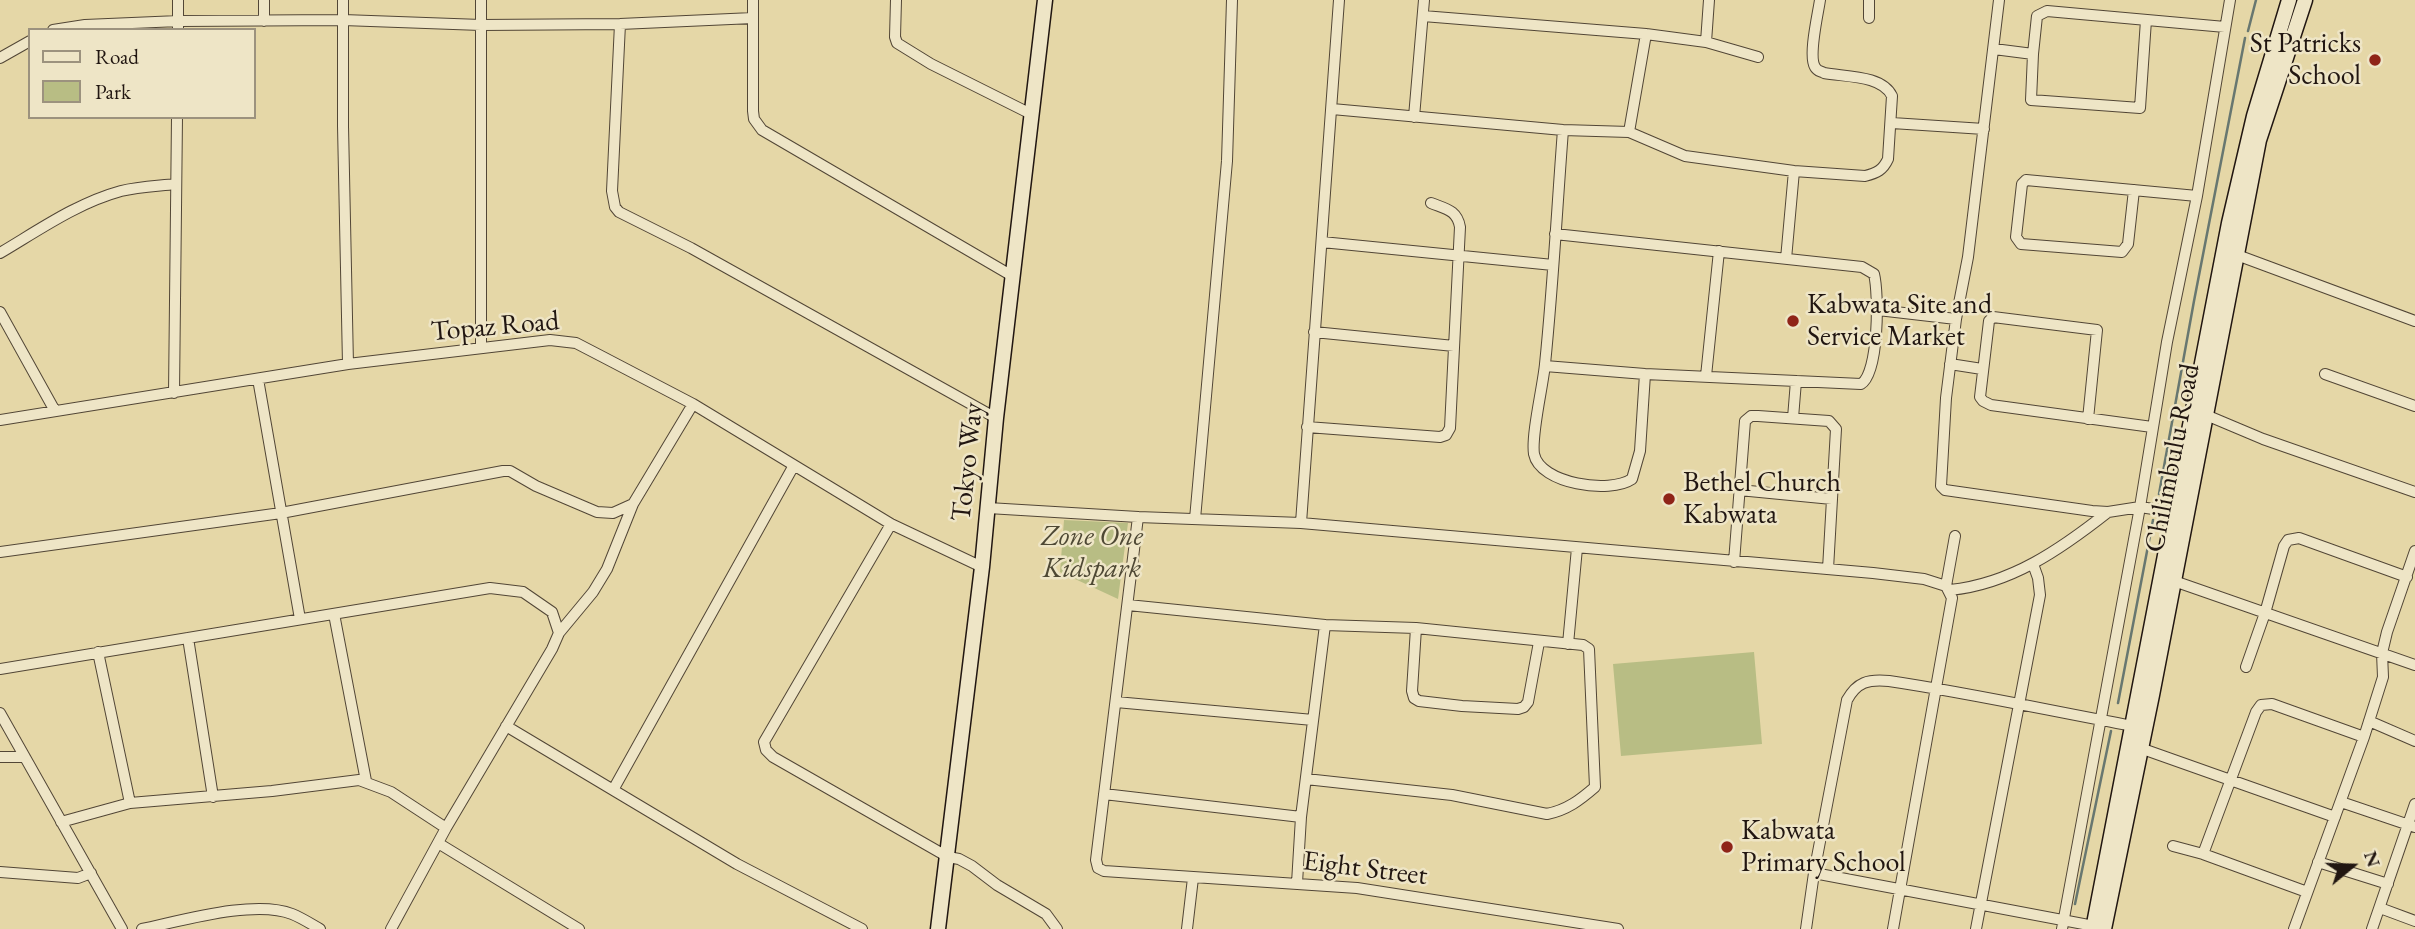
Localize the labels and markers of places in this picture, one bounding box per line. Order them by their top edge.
place label: St Patricks School [2250,27,2361,93]
marker: St Patricks School [2367,52,2383,68]
place label: Kabwata Site and Service Market [1807,288,1992,354]
marker: Kabwata Site and Service Market [1785,313,1801,329]
place label: Bethel Church Kabwata [1683,466,1841,532]
marker: Bethel Church Kabwata [1661,491,1677,507]
place label: Kabwata Primary School [1741,814,1906,880]
marker: Kabwata Primary School [1719,839,1735,855]

